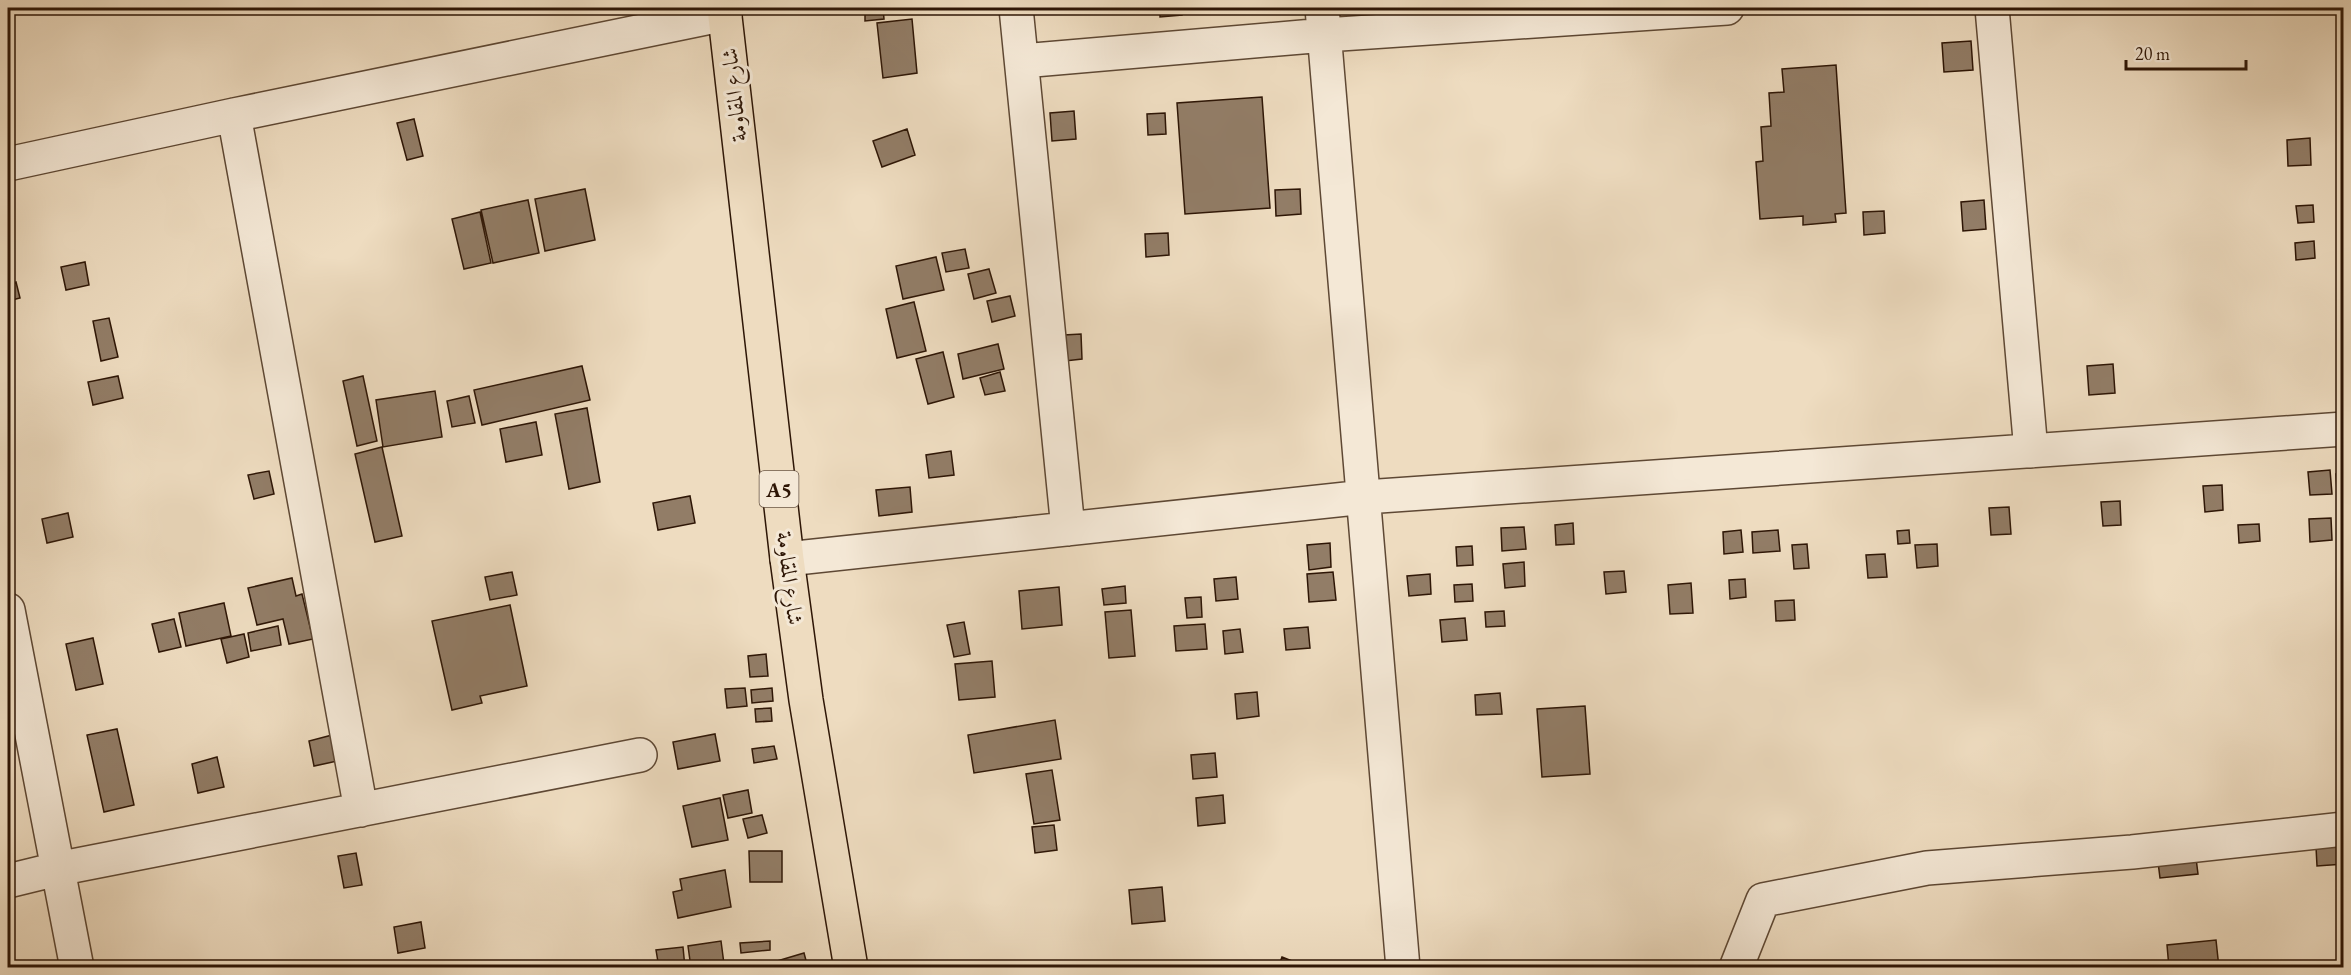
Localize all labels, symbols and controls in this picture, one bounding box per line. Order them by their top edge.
scale bar [2126,33,2246,71]
text: 20 m [2135,42,2170,65]
street label: شارع المقاومة [715,46,757,143]
road number: A5 [760,471,798,507]
street label: شارع المقاومة [766,529,810,627]

